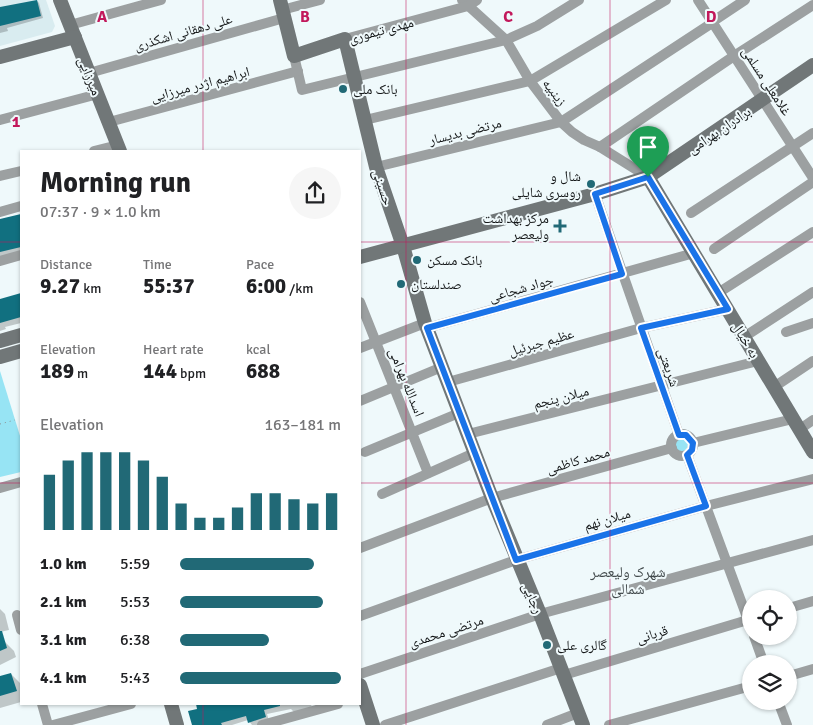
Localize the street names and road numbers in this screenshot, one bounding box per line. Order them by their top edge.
street label: علی دهقانی اشکذری [132,10,234,55]
street label: مهدی تیموری [347,14,415,47]
street label: غلامعلی مسلمی [738,44,795,119]
street label: میرزایی [74,54,105,98]
street label: ابراهیم اژدر میرزایی [149,63,252,107]
street label: زینبیه [539,75,570,109]
street label: برادران بهرامی [684,103,754,158]
street label: مرتضی بدیسار [426,114,503,149]
street label: حسینی [369,167,396,207]
street label: جواد شجاعی [487,271,555,306]
street label: به خیال [728,319,763,362]
street label: عظیم جبرئیل [506,325,576,361]
street label: اسدالله بهرامی [385,345,428,419]
street label: شریعتی [654,345,683,389]
street label: میلان پنجم [531,382,591,414]
street label: محمد کاظمی [544,443,612,478]
street label: میلان نهم [582,505,633,535]
street label: رجایی [518,580,547,616]
street label: مرتضی محمدی [407,611,486,651]
street label: قربانی [634,622,670,647]

